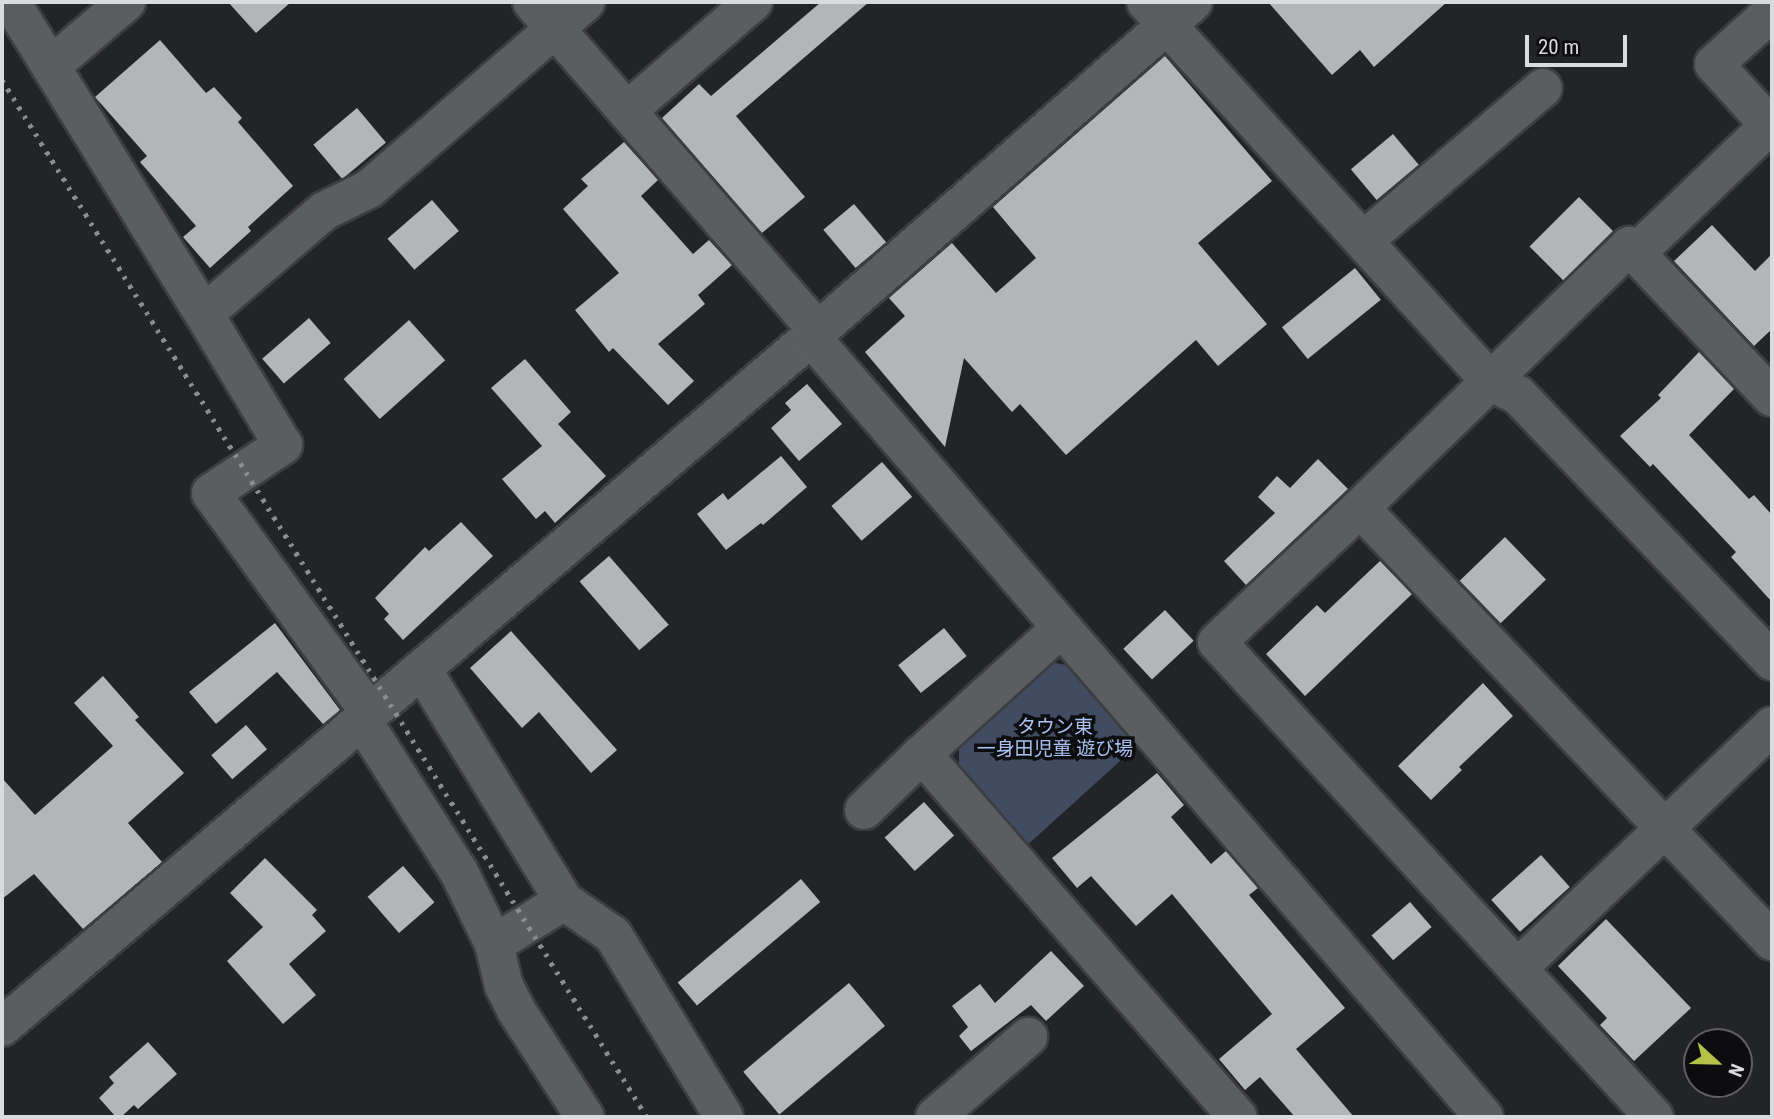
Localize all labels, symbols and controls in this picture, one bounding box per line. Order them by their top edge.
scale bar [1529,21,1630,65]
text: 20 m [1538,35,1579,59]
park label: タウン東 一身田児童 遊び場 [977,716,1133,760]
north arrow [1683,1028,1753,1098]
text: N [1723,1061,1749,1080]

